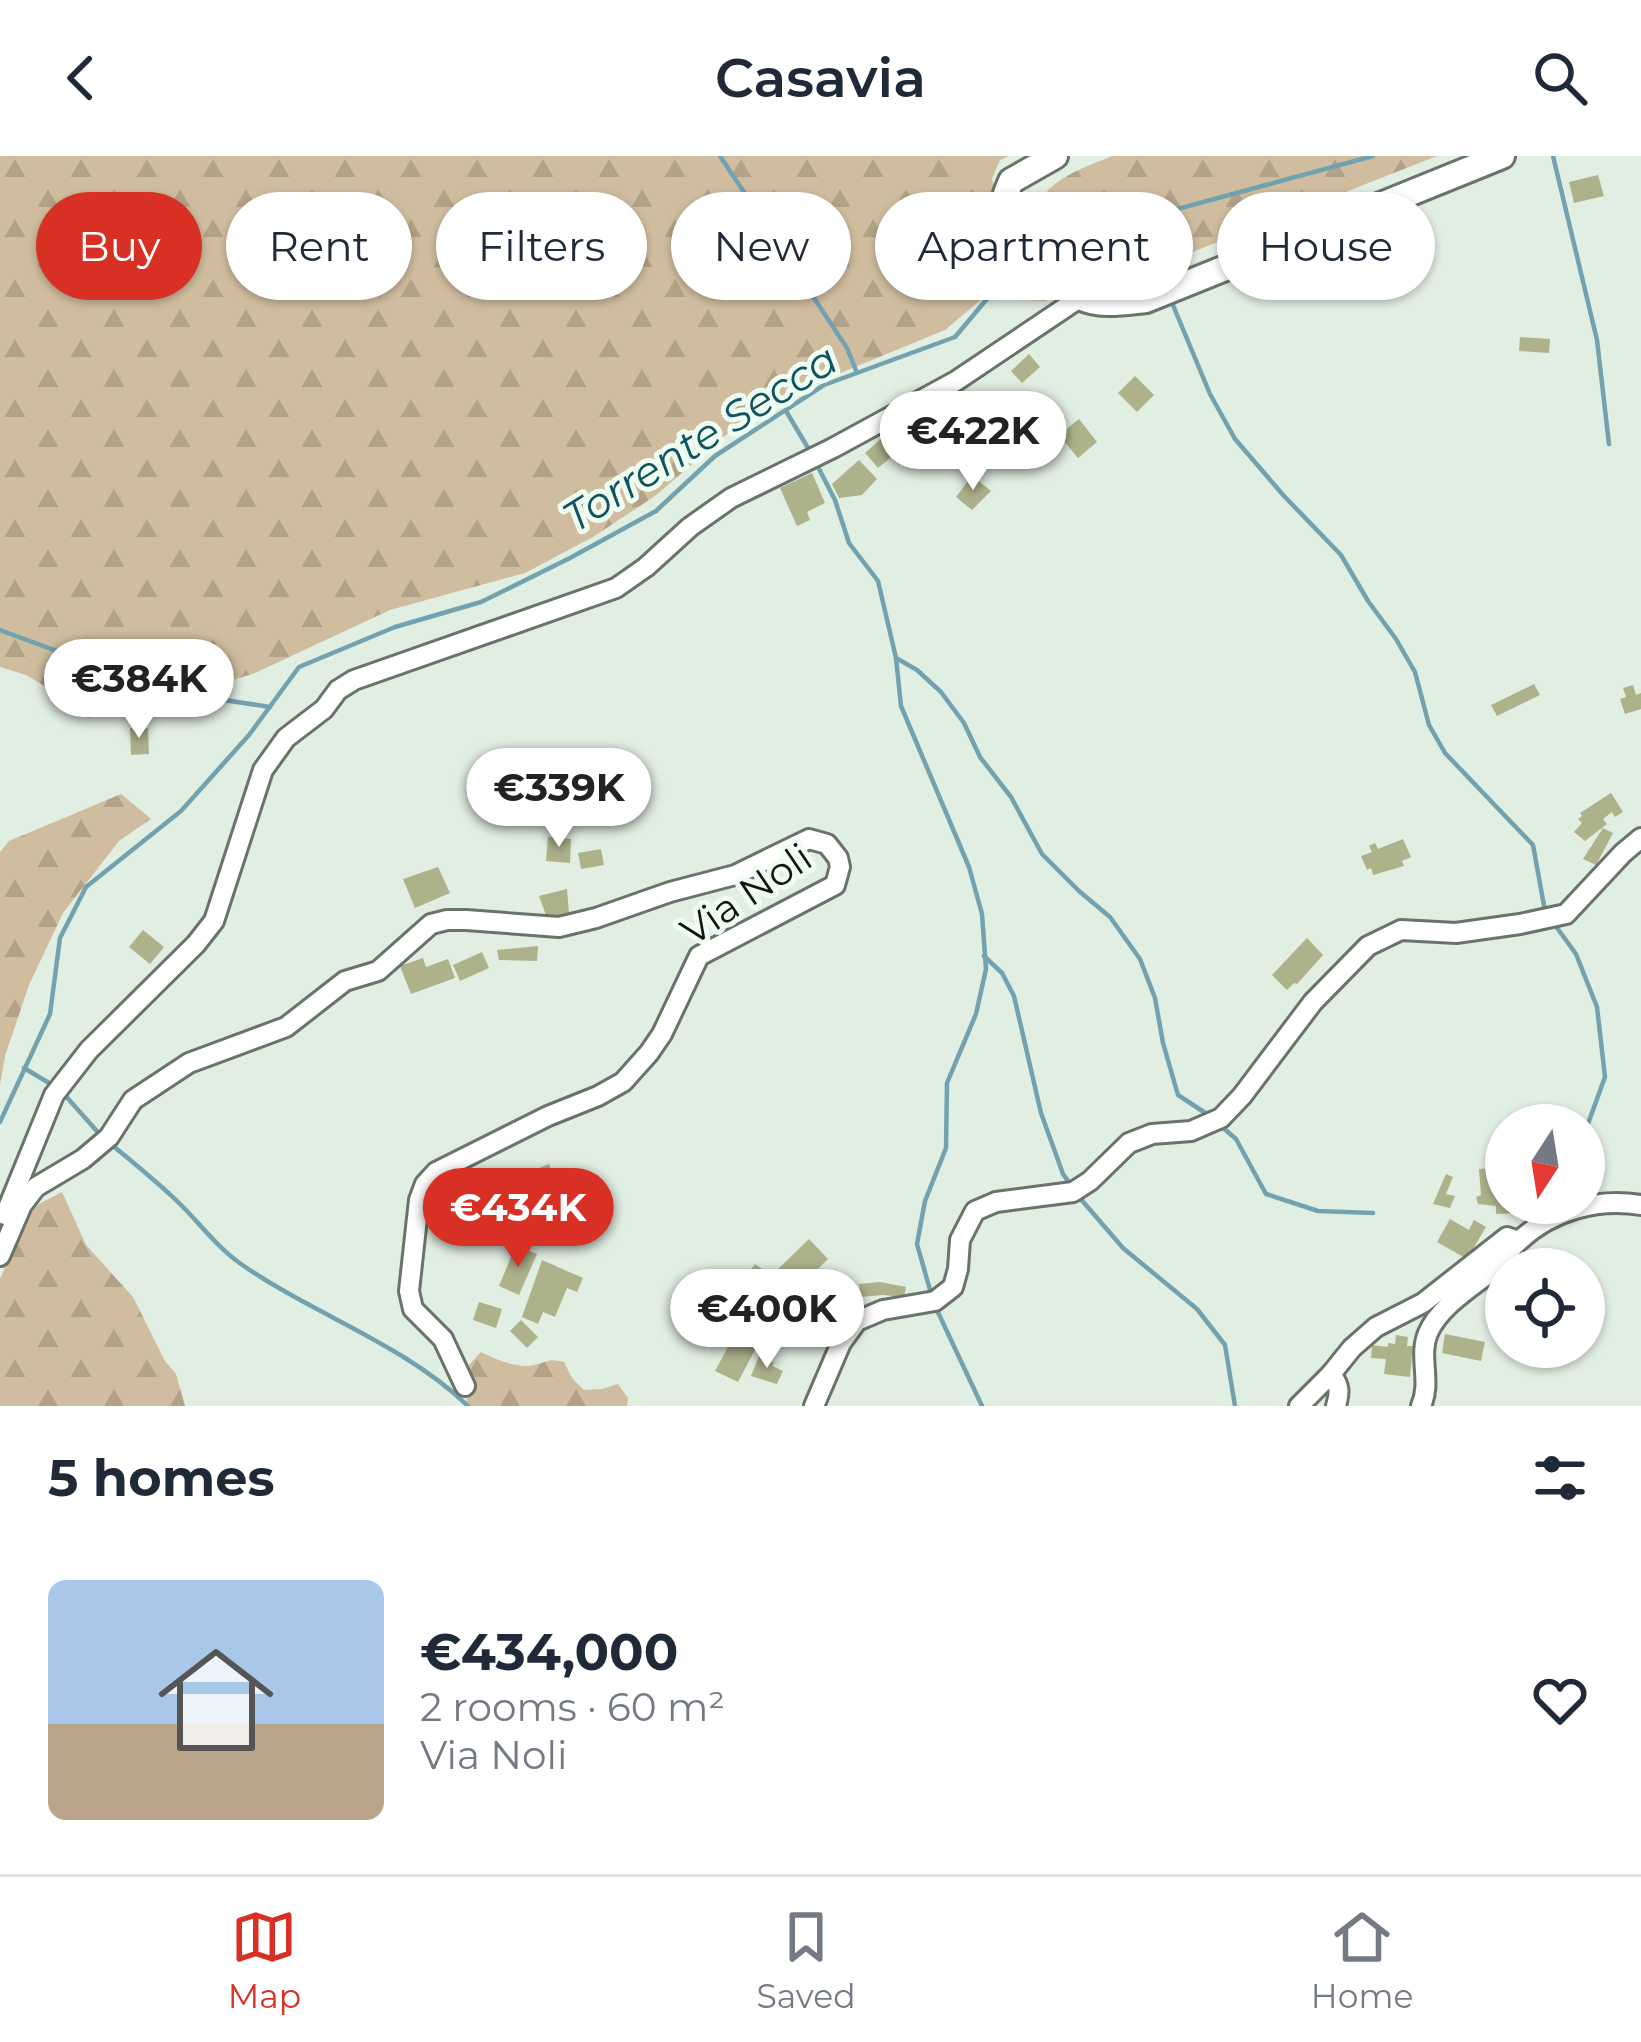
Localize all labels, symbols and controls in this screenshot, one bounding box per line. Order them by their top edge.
icon: back [48,45,114,111]
text: Casavia [715,45,926,111]
icon: search [1527,45,1593,111]
chip: Buy [36,192,202,300]
chip: Rent [226,192,412,300]
chip: Filters [436,192,647,300]
chip: New [671,192,851,300]
chip: Apartment [875,192,1193,300]
chip: House [1217,192,1435,300]
water label: Torrente Secca [553,333,847,543]
pin: €422K [889,391,1057,493]
text: €422K [907,406,1039,454]
pin: €384K [55,639,223,741]
text: €384K [71,654,207,702]
pin: €339K [475,748,643,850]
text: €339K [493,763,625,811]
street label: Via Noli [671,833,821,955]
north arrow [1485,1104,1605,1224]
map controls [1485,1104,1605,1368]
pin: €434K [434,1168,602,1270]
text: €434K [450,1183,586,1231]
button: locate [1485,1248,1605,1368]
pin: €400K [683,1269,851,1371]
text: €400K [697,1284,837,1332]
icon: filters [1527,1445,1593,1511]
text: 5 homes [48,1447,275,1509]
text: €434,000 [420,1621,678,1683]
icon: home [144,1628,288,1772]
icon: heart [1527,1667,1593,1733]
text: 2 rooms · 60 m² [420,1683,725,1731]
text: Via Noli [420,1731,567,1779]
tab: Map [228,1904,301,2016]
tab: Saved [756,1904,856,2016]
tab: Home [1311,1904,1413,2016]

